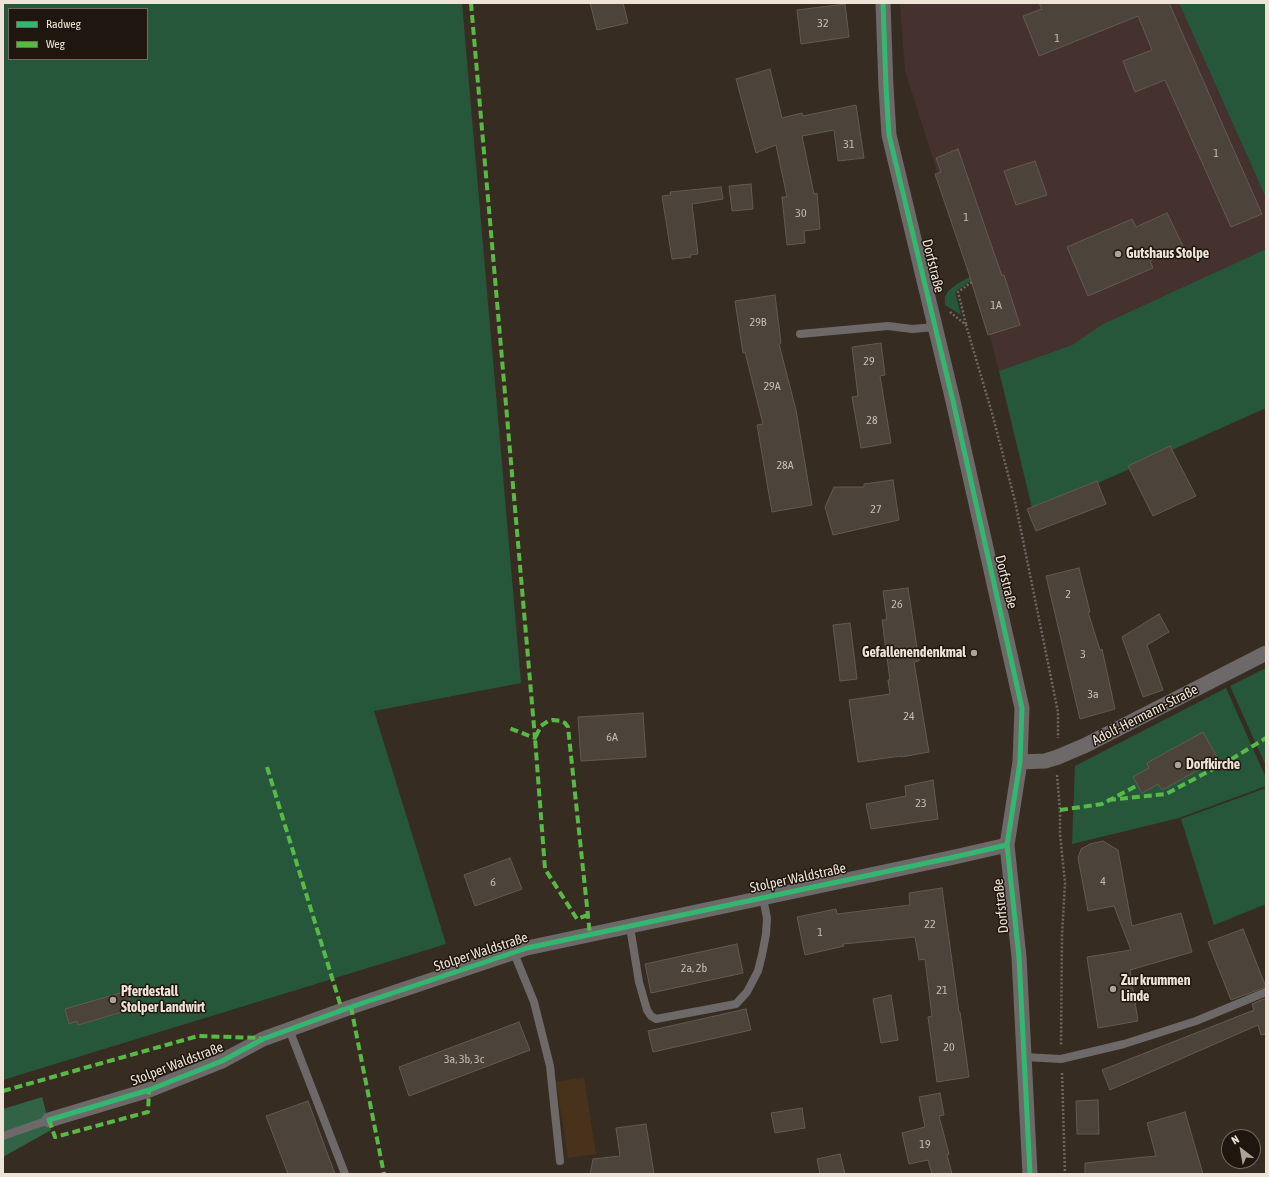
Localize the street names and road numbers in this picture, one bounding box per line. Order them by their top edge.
street label: Dorfstraße [918,238,948,294]
street label: Dorfstraße [991,554,1021,610]
street label: Adolf-Hermann-Straße [1089,681,1201,749]
street label: Stolper Waldstraße [748,860,848,896]
street label: Dorfstraße [990,878,1012,934]
street label: Stolper Waldstraße [432,929,530,975]
street label: Stolper Waldstraße [128,1039,226,1089]

